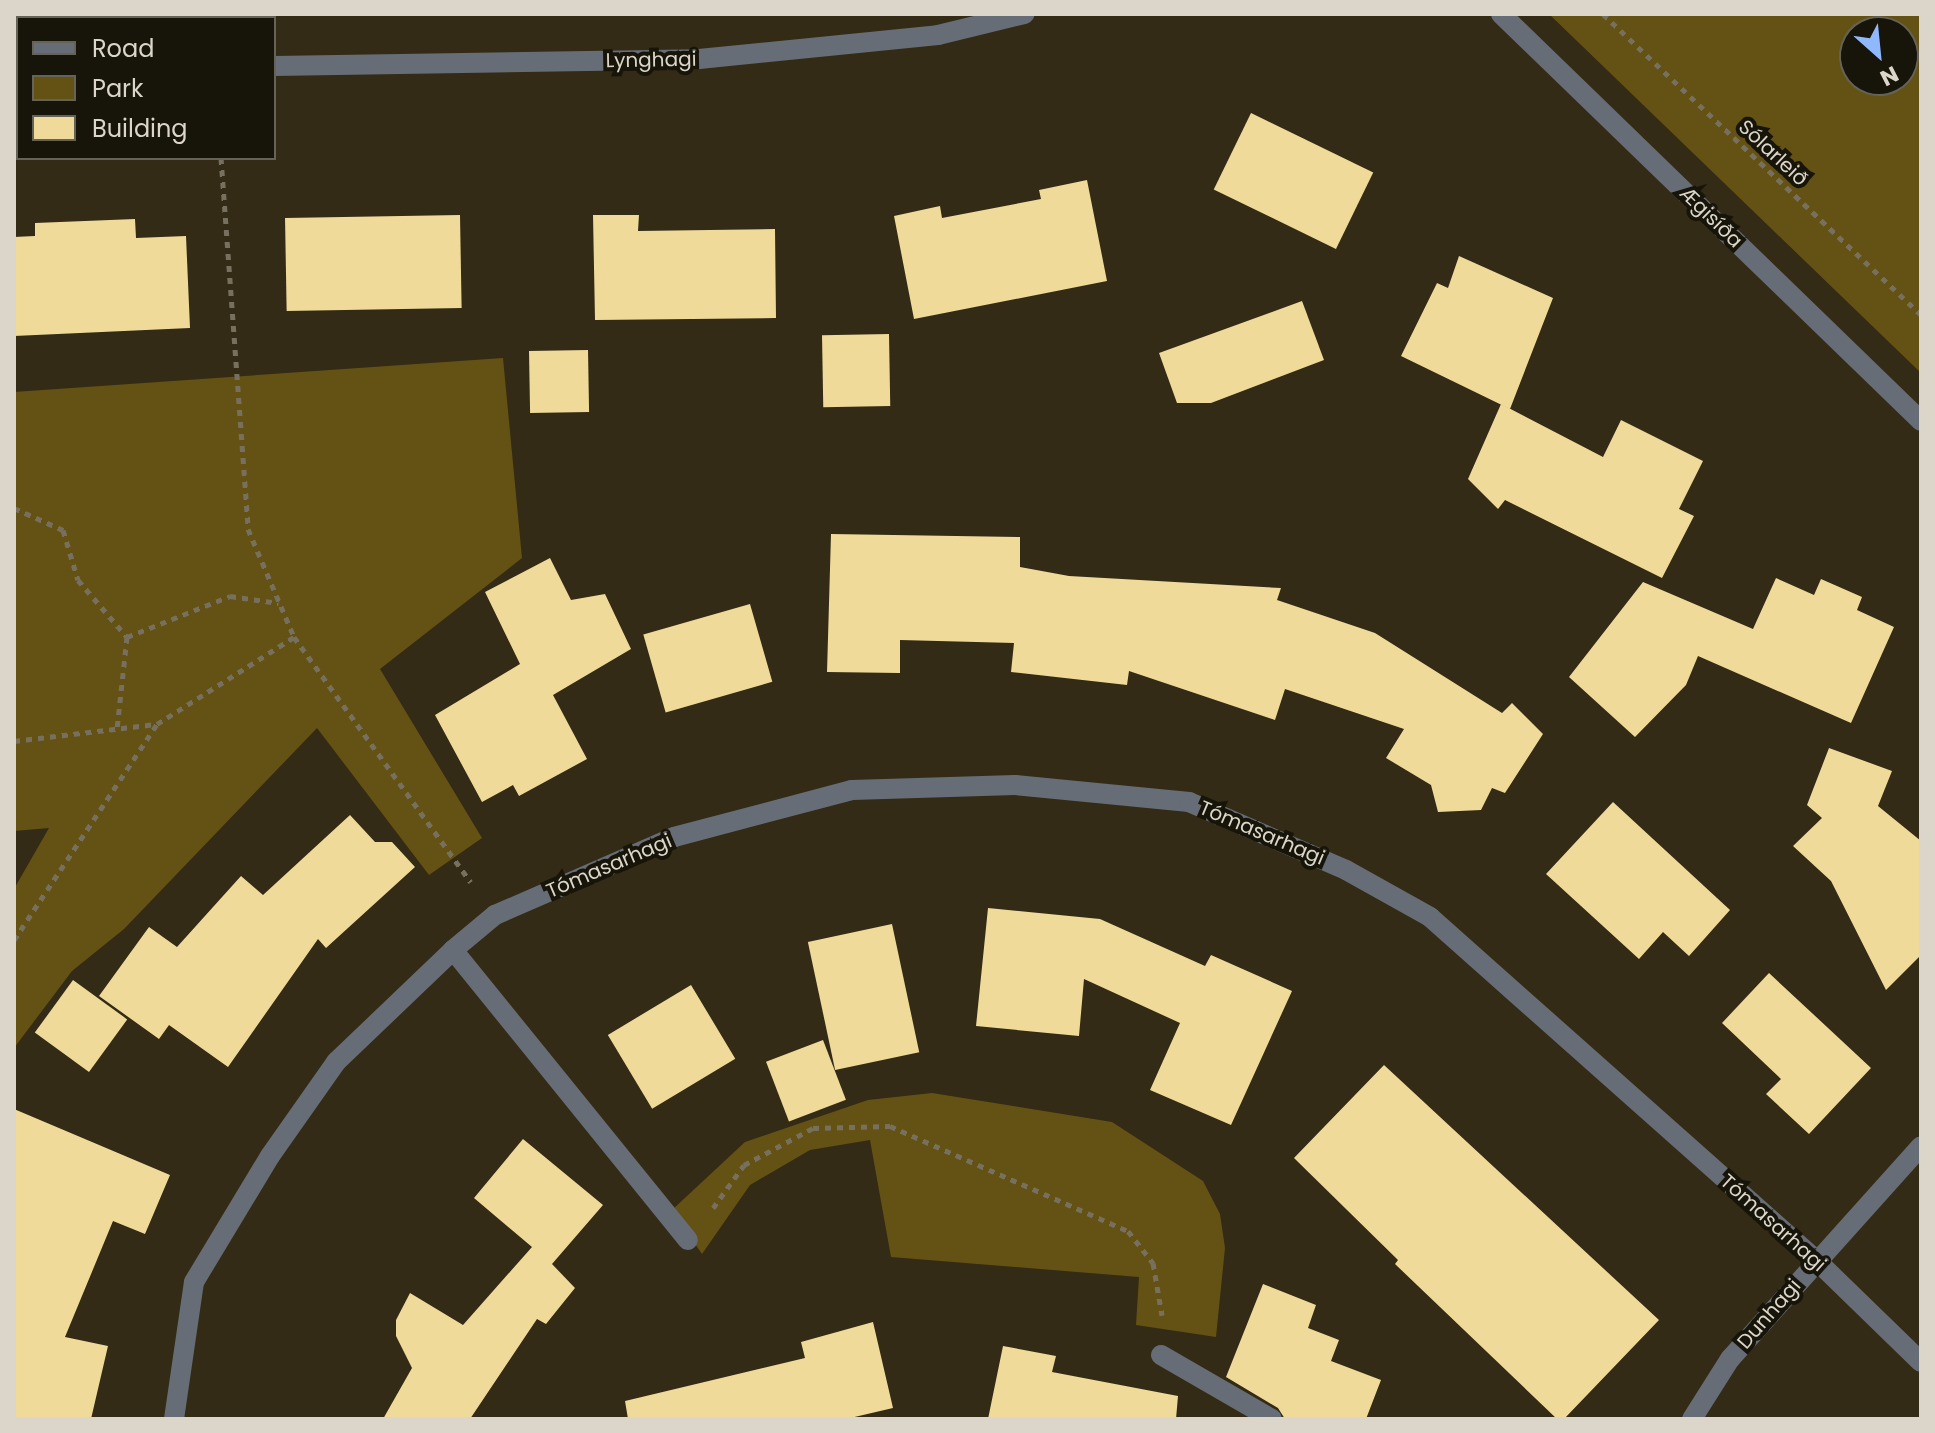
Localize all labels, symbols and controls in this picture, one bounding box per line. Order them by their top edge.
legend [16,16,276,160]
north arrow [1839,16,1919,96]
text: Road [92,32,154,65]
street label: Lynghagi [605,47,697,73]
text: N [1875,58,1904,94]
text: Park [92,72,143,105]
text: Building [92,112,188,145]
street label: Sólarleið [1734,115,1812,191]
street label: Ægisíða [1675,181,1747,253]
street label: Tómasarhagi [1196,796,1328,870]
street label: Tómasarhagi [543,829,675,903]
street label: Tómasarhagi [1715,1169,1831,1277]
street label: Dunhagi [1732,1274,1806,1354]

